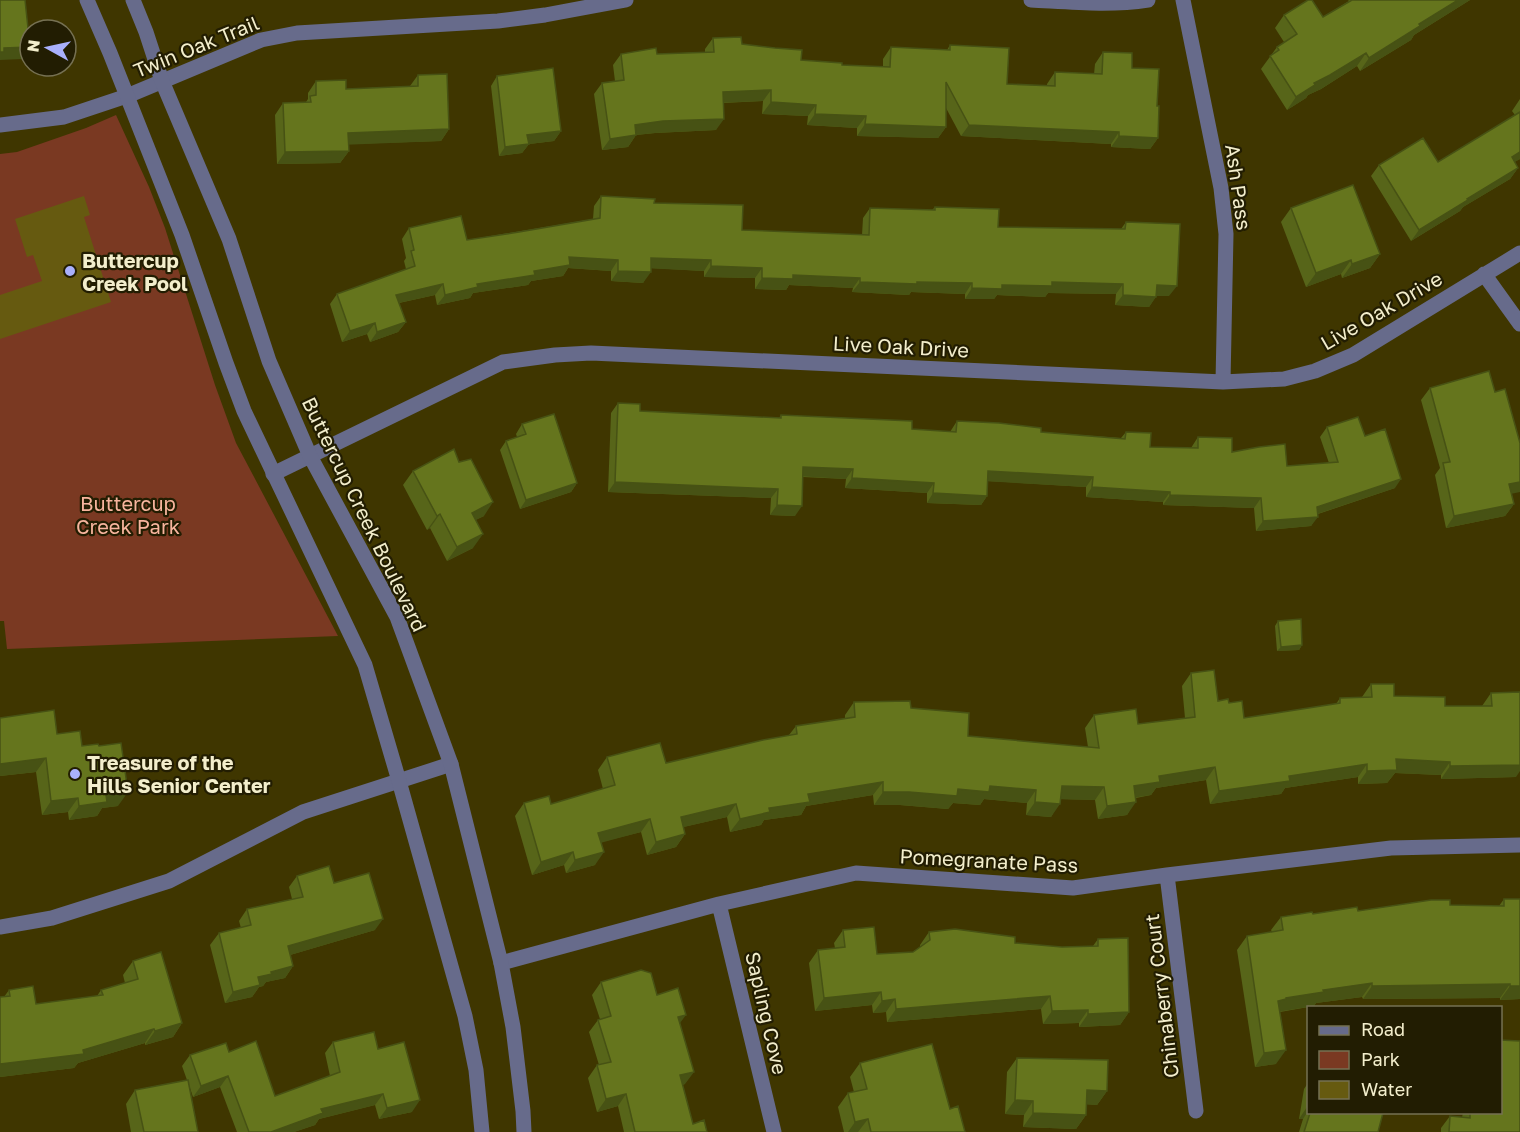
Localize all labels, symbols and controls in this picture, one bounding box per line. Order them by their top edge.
street label: Twin Oak Trail [130,10,262,82]
north arrow [18,18,78,78]
text: N [22,38,44,53]
street label: Ash Pass [1221,142,1257,232]
place label: Buttercup Creek Pool [82,248,188,295]
marker: Buttercup Creek Pool [63,264,77,278]
street label: Live Oak Drive [1316,266,1446,354]
street label: Live Oak Drive [832,330,970,362]
street label: Buttercup Creek Boulevard [298,393,432,635]
park label: Buttercup Creek Park [76,491,180,538]
place label: Treasure of the Hills Senior Center [87,750,271,797]
marker: Treasure of the Hills Senior Center [68,767,82,781]
street label: Pomegranate Pass [899,843,1079,877]
street label: Chinaberry Court [1139,913,1183,1079]
street label: Sapling Cove [741,949,793,1077]
legend [1307,1006,1502,1114]
text: Road [1361,1018,1405,1040]
text: Park [1361,1048,1400,1070]
text: Water [1361,1078,1412,1100]

